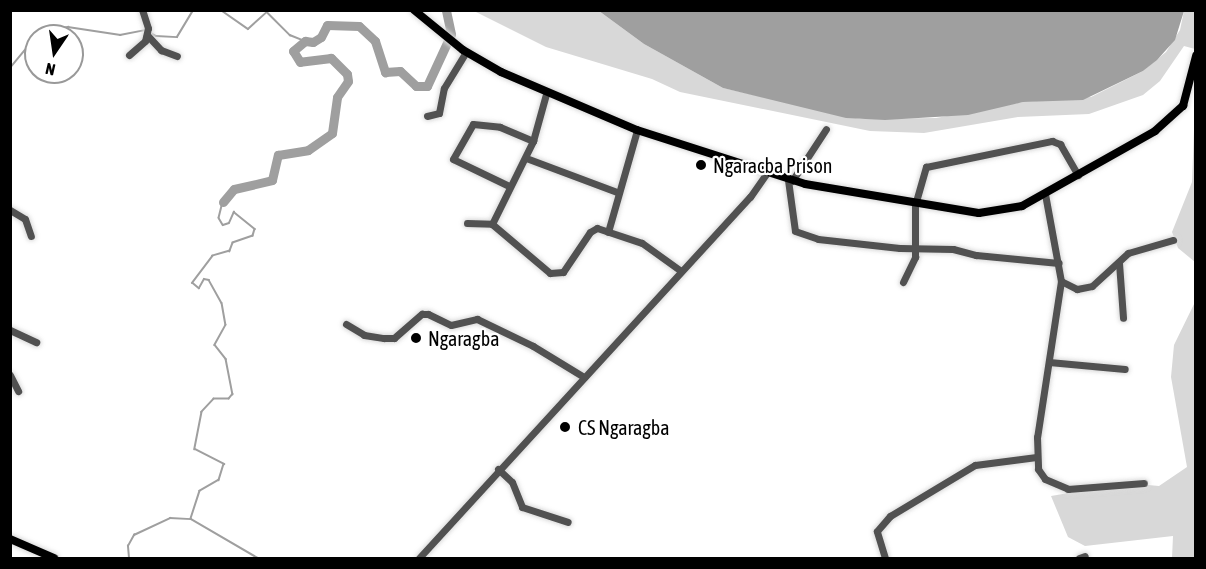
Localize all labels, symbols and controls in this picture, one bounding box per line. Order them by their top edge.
north arrow [24,24,84,84]
text: N [44,60,57,79]
place label: Ngaracba Prison [713,153,832,177]
marker: Ngaracba Prison [694,158,708,172]
place label: Ngaragba [428,326,499,350]
marker: Ngaragba [409,331,423,345]
place label: CS Ngaragba [578,415,670,439]
marker: CS Ngaragba [556,418,574,436]

